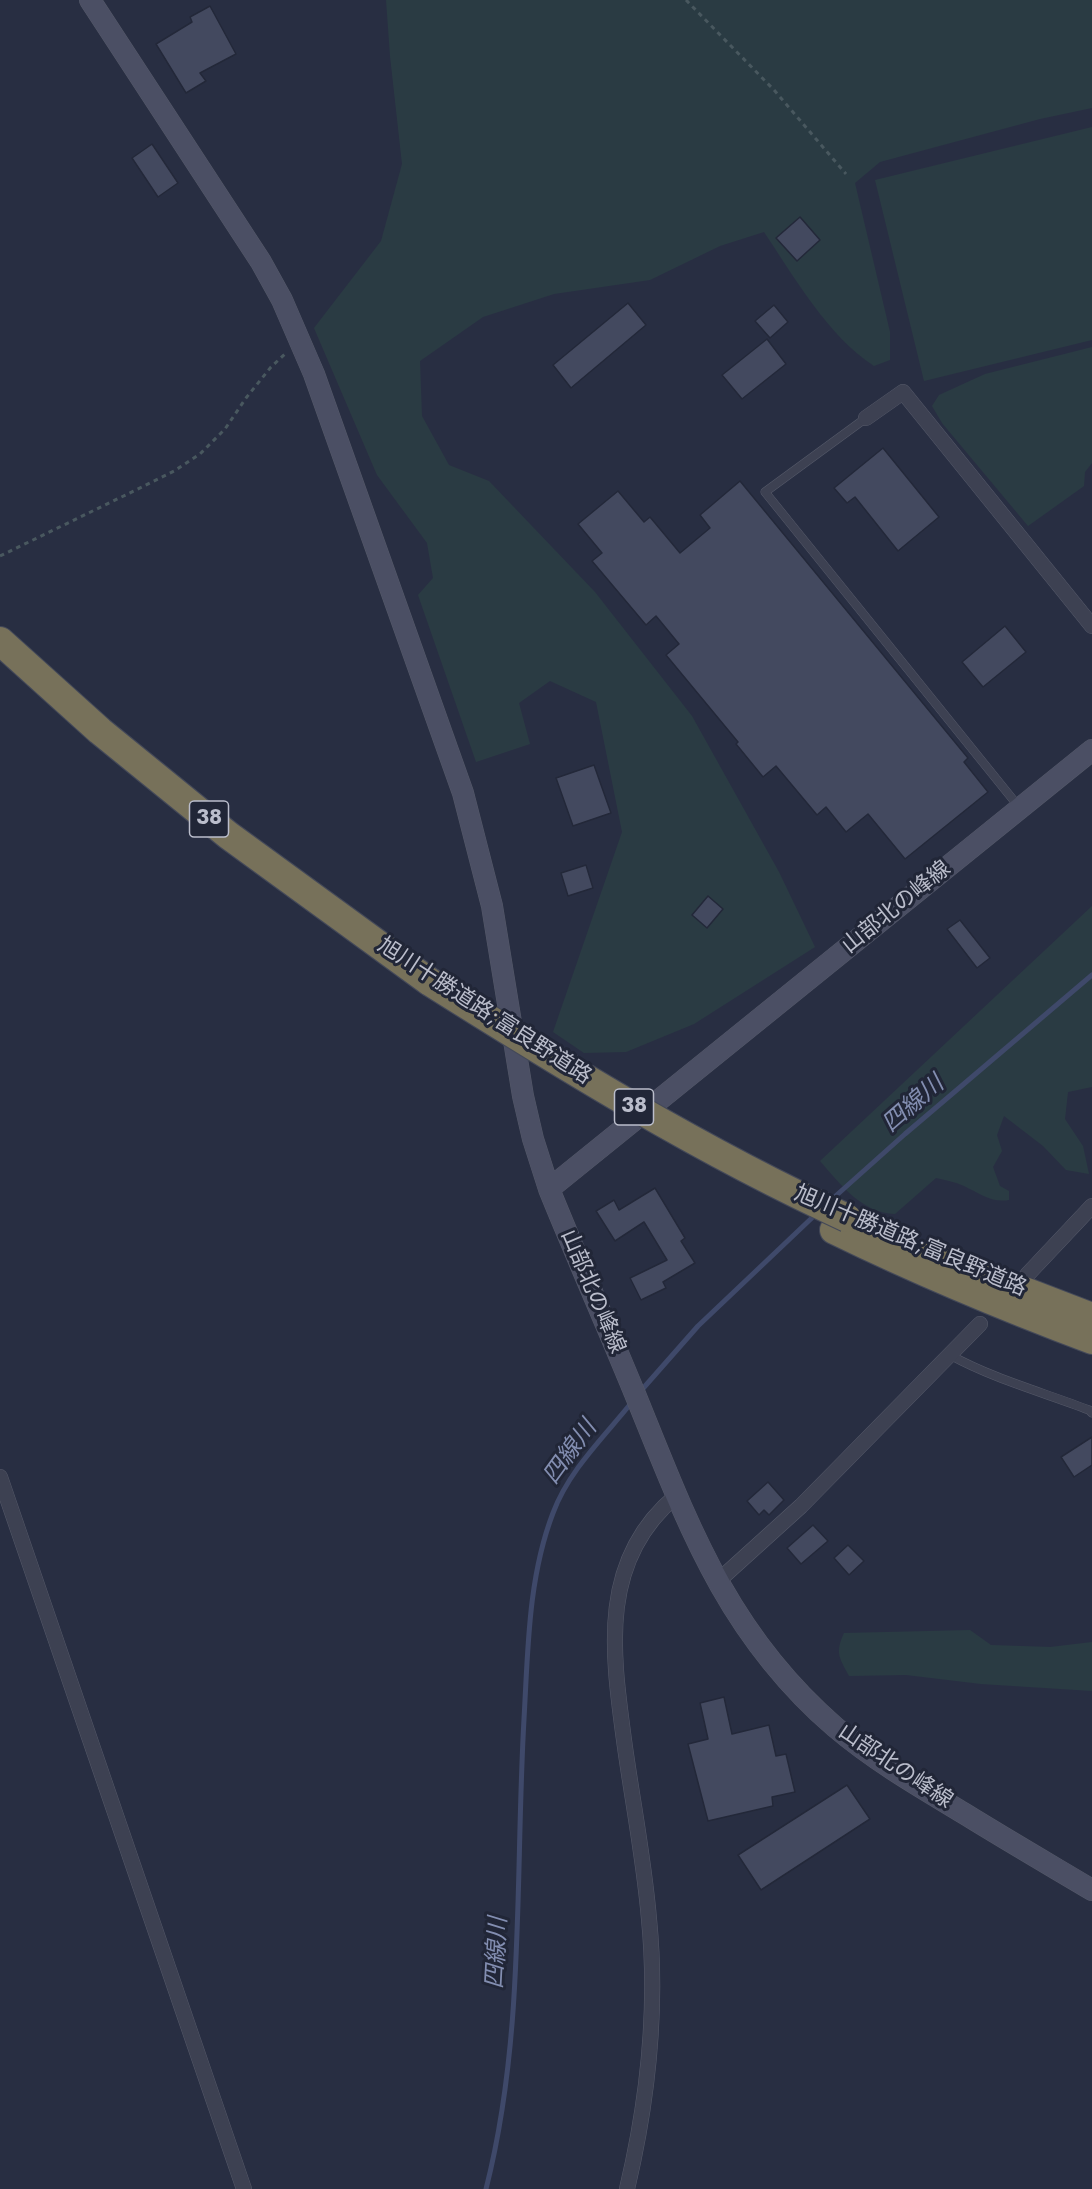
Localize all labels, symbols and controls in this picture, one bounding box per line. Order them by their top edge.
road number: 38 [190,801,228,837]
street label: 山部北の峰線 [837,856,957,960]
street label: 旭川十勝道路;富良野道路 [372,933,596,1091]
water label: 四線川 [877,1071,951,1139]
road number: 38 [614,1089,654,1125]
street label: 旭川十勝道路;富良野道路 [790,1181,1030,1303]
street label: 山部北の峰線 [554,1226,630,1358]
water label: 四線川 [538,1415,604,1491]
street label: 山部北の峰線 [833,1719,957,1815]
water label: 四線川 [482,1916,514,1990]

